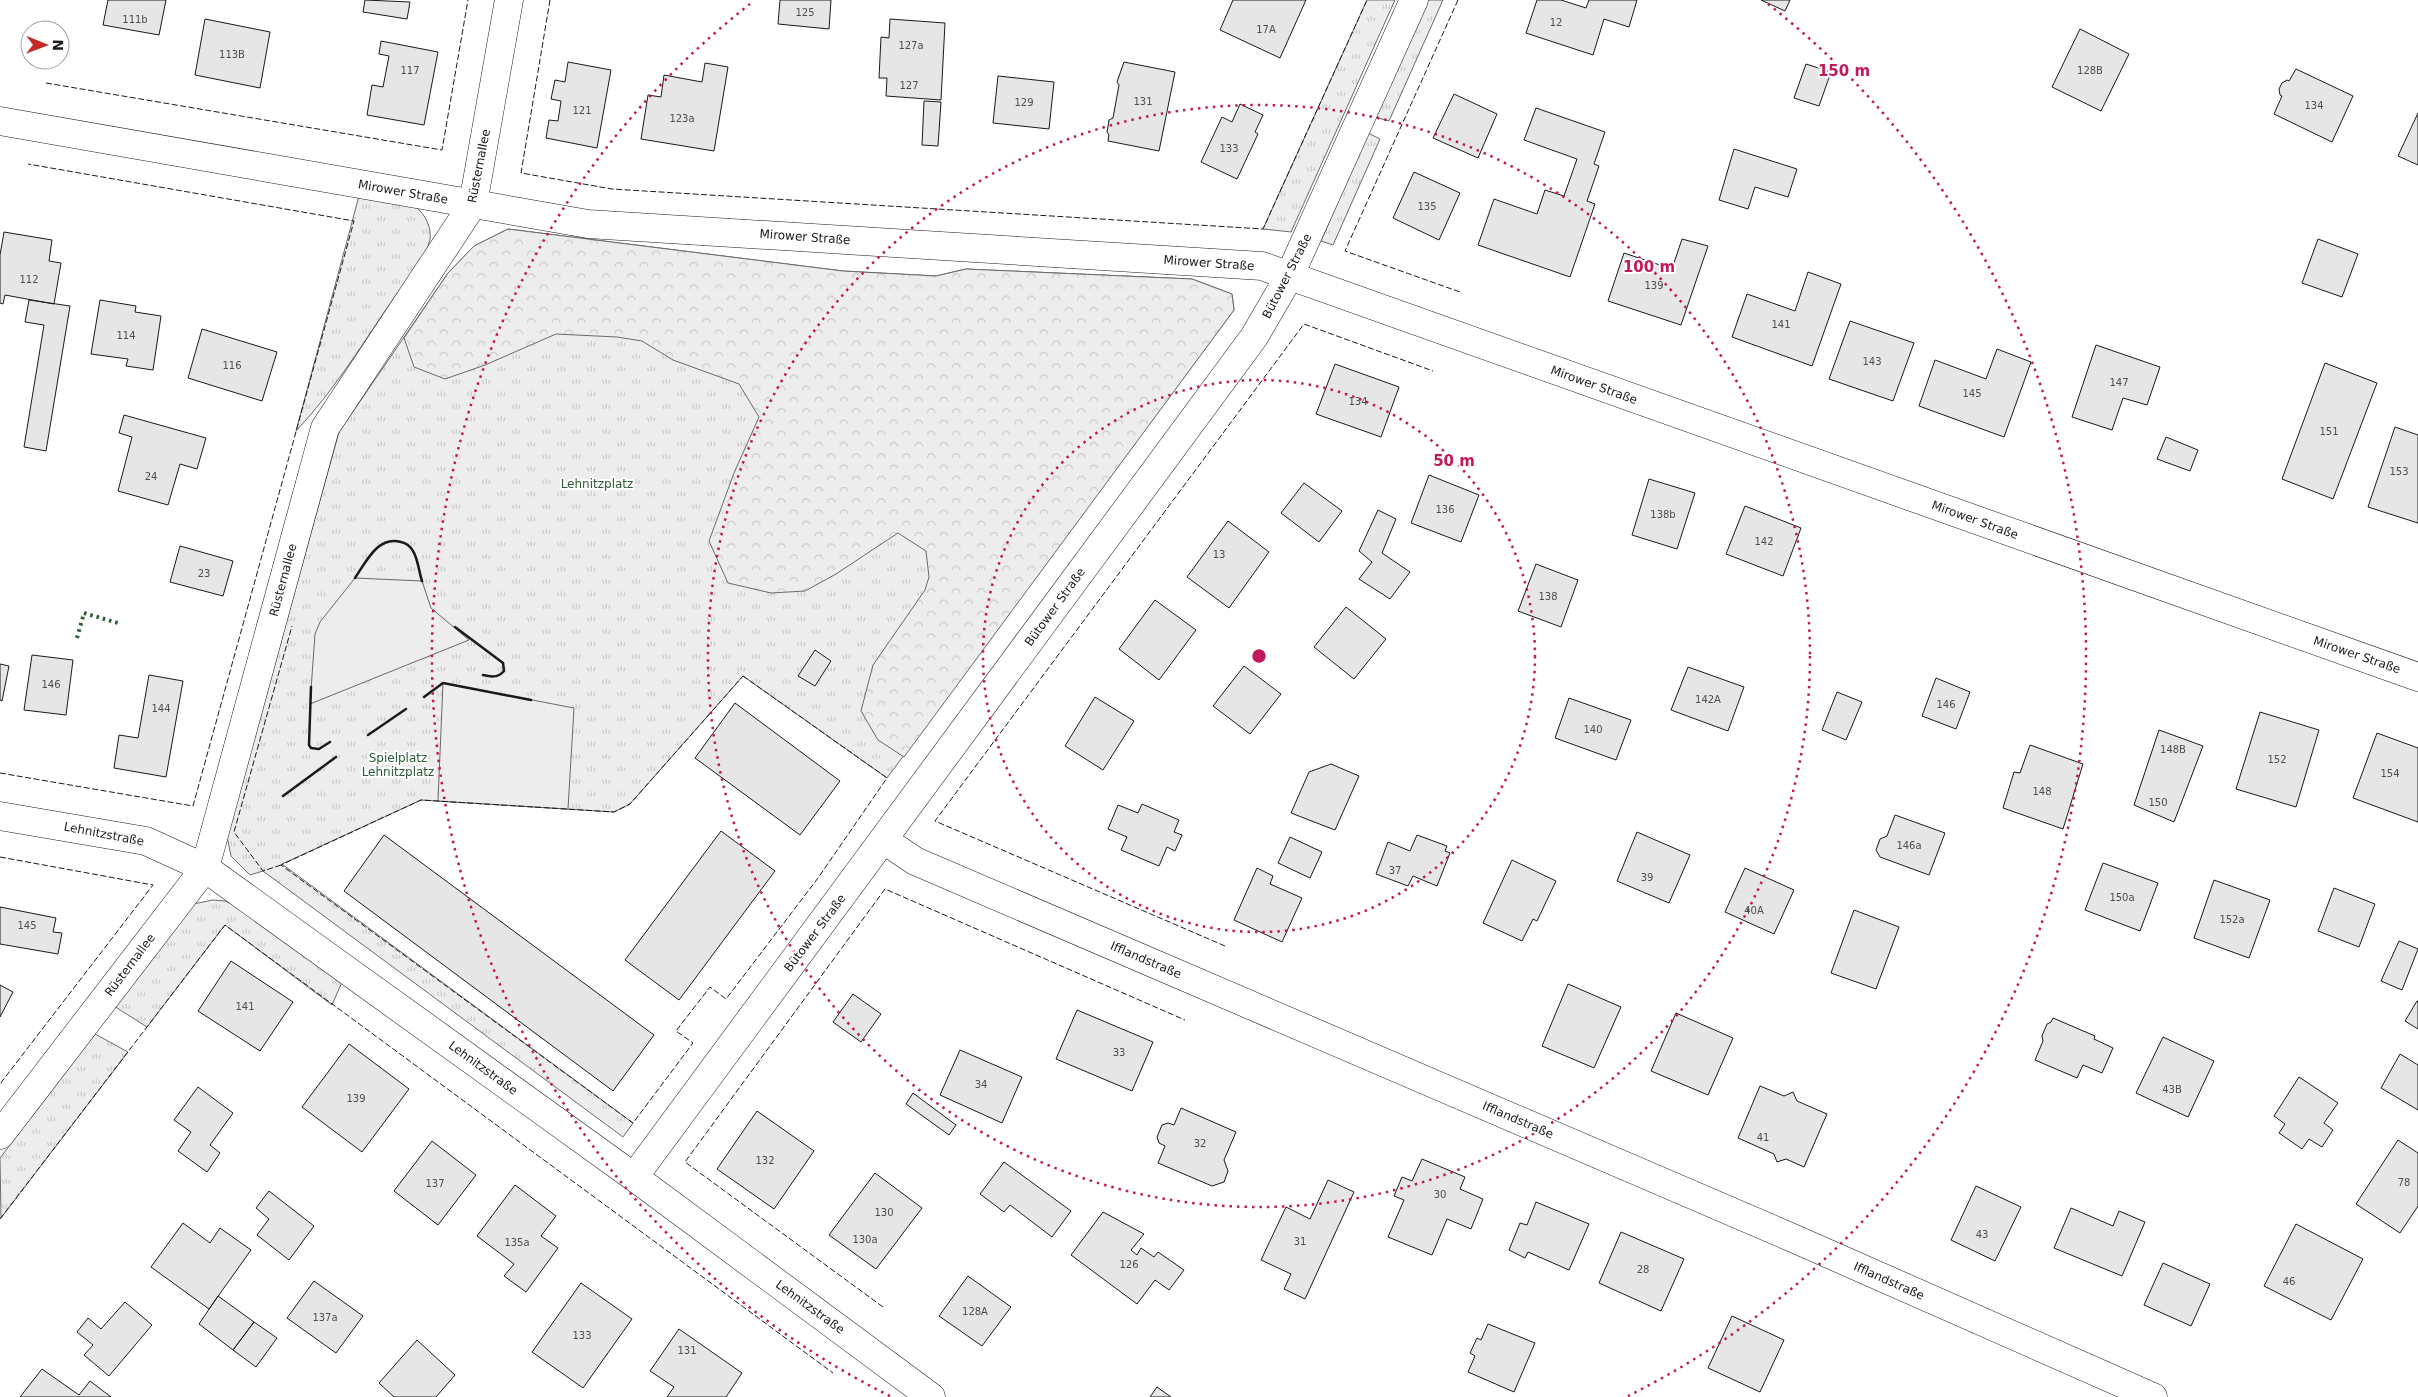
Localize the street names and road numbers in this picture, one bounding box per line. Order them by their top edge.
street label: Rüsternallee [465,128,493,204]
street label: Mirower Straße [357,177,449,207]
street label: Mirower Straße [759,227,851,247]
street label: Bütower Straße [1260,231,1314,321]
street label: Mirower Straße [1163,253,1255,273]
street label: Mirower Straße [1549,363,1639,407]
street label: Mirower Straße [1930,498,2020,542]
street label: Rüsternallee [267,542,299,618]
street label: Bütower Straße [1022,565,1088,649]
street label: Mirower Straße [2312,634,2402,676]
street label: Lehnitzstraße [63,819,145,849]
street label: Bütower Straße [781,891,849,975]
street label: Rüsternallee [102,931,158,999]
street label: Ifflandstraße [1108,939,1184,981]
street label: Lehnitzstraße [446,1038,520,1098]
street label: Ifflandstraße [1480,1099,1556,1141]
street label: Ifflandstraße [1851,1259,1927,1303]
street label: Lehnitzstraße [773,1277,847,1337]

